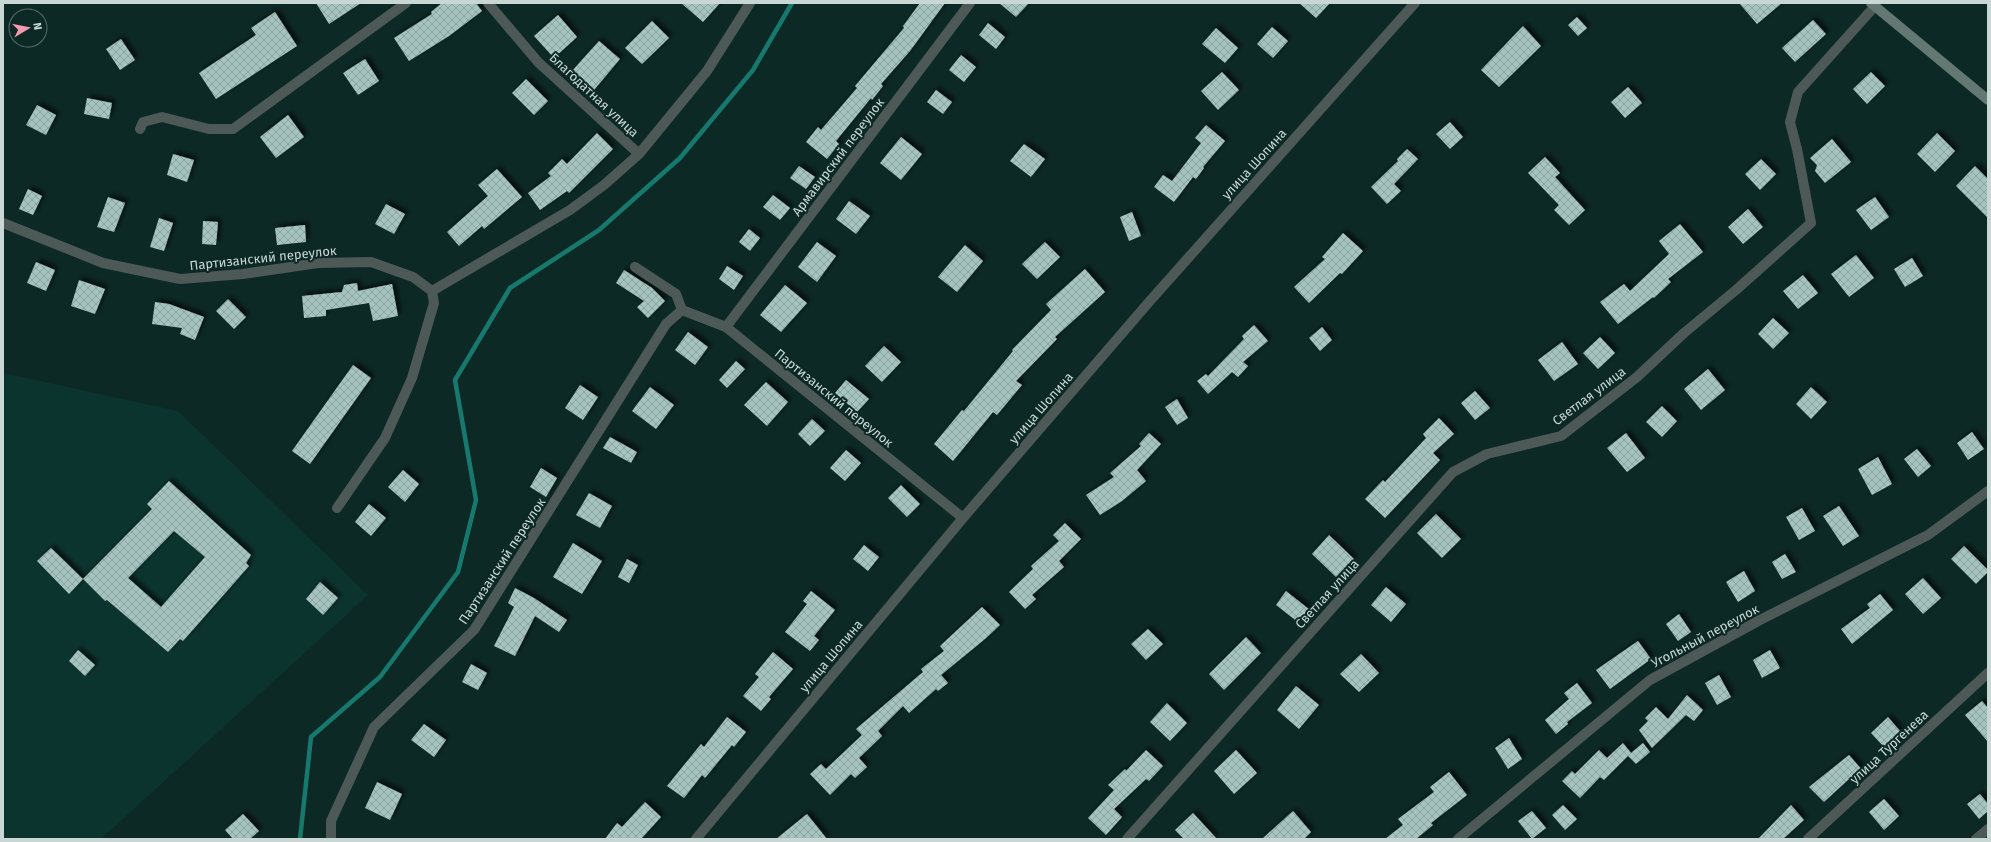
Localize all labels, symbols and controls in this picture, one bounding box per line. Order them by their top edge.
north arrow [8,8,48,48]
text: N [30,22,44,31]
street label: Благодатная улица [546,50,642,140]
street label: Армавирский переулок [789,95,887,219]
street label: улица Шопина [1218,126,1290,202]
street label: Партизанский переулок [189,243,337,273]
street label: Партизанский переулок [772,346,896,450]
street label: Светлая улица [1549,364,1629,428]
street label: улица Шопина [1006,369,1076,447]
street label: Партизанский переулок [456,495,549,627]
street label: Светлая улица [1292,556,1362,632]
street label: Угольный переулок [1649,601,1762,671]
street label: улица Шопина [796,617,866,695]
street label: улица Тургенева [1847,707,1931,787]

